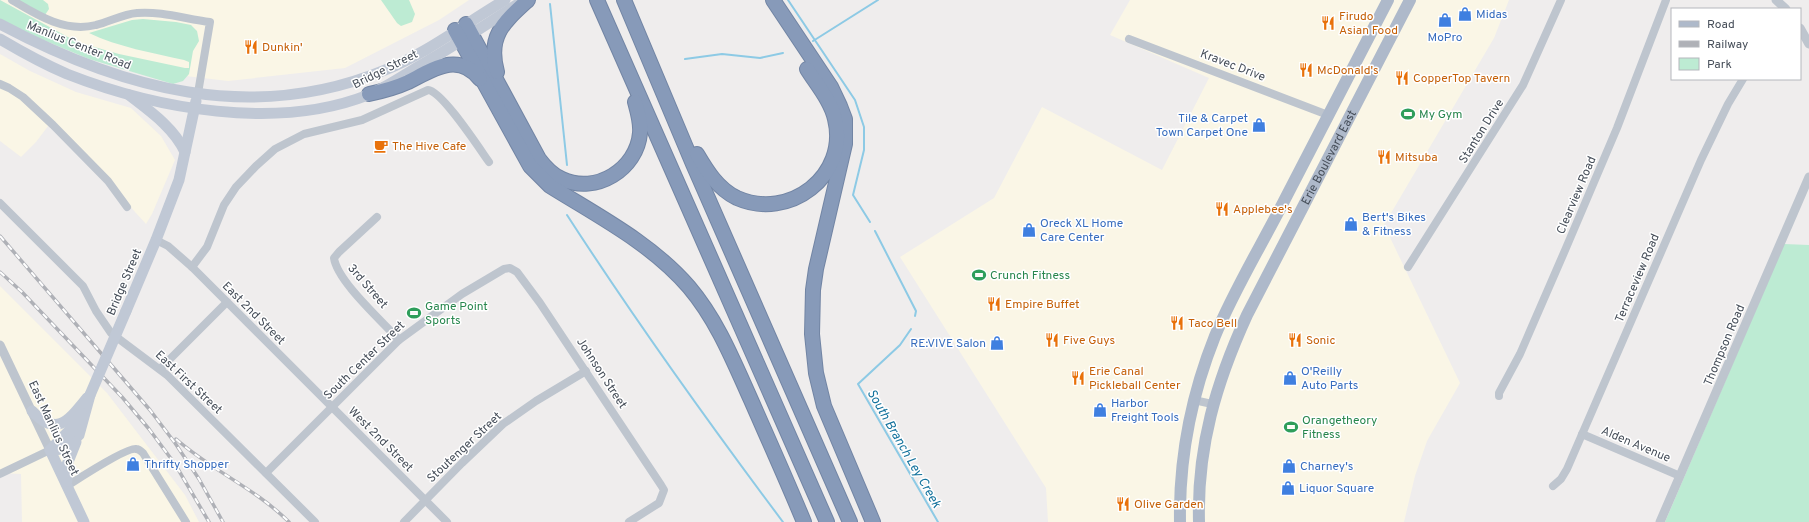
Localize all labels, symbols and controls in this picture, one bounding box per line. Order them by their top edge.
shop icon: Midas [1457,6,1473,22]
place label: Midas [1476,7,1507,23]
legend [1671,8,1801,80]
place label: Firudo Asian Food [1339,9,1398,39]
shop icon: MoPro [1437,12,1453,28]
restaurant icon: Firudo Asian Food [1320,15,1336,31]
text: Road [1707,17,1735,33]
street label: Manlius Center Road [24,18,133,74]
place label: MoPro [1428,30,1463,46]
text: Railway [1707,37,1748,53]
restaurant icon: Dunkin' [243,39,259,55]
place label: Dunkin' [262,40,303,56]
street label: Kravec Drive [1198,46,1268,86]
street label: Bridge Street [350,47,421,93]
text: Park [1707,57,1732,73]
restaurant icon: McDonald's [1298,62,1314,78]
place label: McDonald's [1317,63,1379,79]
restaurant icon: CopperTop Tavern [1394,70,1410,86]
place label: CopperTop Tavern [1413,71,1510,87]
street label: Stanton Drive [1456,96,1508,167]
sports icon: My Gym [1400,106,1416,122]
place label: My Gym [1419,107,1462,123]
street label: Erie Boulevard East [1298,108,1361,208]
place label: Tile & Carpet Town Carpet One [1156,111,1248,141]
shop icon: Tile & Carpet Town Carpet One [1251,117,1267,133]
cafe icon: The Hive Cafe [373,138,389,154]
place label: The Hive Cafe [392,139,466,155]
restaurant icon: Mitsuba [1376,149,1392,165]
place label: Mitsuba [1395,150,1438,166]
street label: Clearview Road [1553,154,1601,237]
restaurant icon: Applebee's [1214,201,1230,217]
place label: Applebee's [1233,202,1293,218]
place label: Bert's Bikes & Fitness [1362,210,1426,240]
place label: Oreck XL Home Care Center [1040,216,1123,246]
shop icon: Bert's Bikes & Fitness [1343,216,1359,232]
shop icon: Oreck XL Home Care Center [1021,222,1037,238]
street label: Terraceview Road [1612,232,1664,325]
street label: Bridge Street [104,246,146,318]
street label: 3rd Street [343,261,391,312]
sports icon: Crunch Fitness [971,267,987,283]
place label: Crunch Fitness [990,268,1070,284]
street label: East 2nd Street [218,279,288,349]
restaurant icon: Empire Buffet [986,296,1002,312]
place label: Empire Buffet [1005,297,1080,313]
place label: Game Point Sports [425,299,488,329]
street label: Thompson Road [1701,302,1749,389]
sports icon: Game Point Sports [406,305,422,321]
restaurant icon: Taco Bell [1169,315,1185,331]
place label: Taco Bell [1188,316,1237,332]
street label: South Center Street [321,318,409,404]
restaurant icon: Five Guys [1044,332,1060,348]
restaurant icon: Sonic [1287,332,1303,348]
place label: Five Guys [1063,333,1115,349]
place label: Sonic [1306,333,1335,349]
street label: Johnson Street [572,335,630,412]
shop icon: RE:VIVE Salon [989,335,1005,351]
place label: RE:VIVE Salon [910,336,986,352]
street label: East First Street [151,347,225,418]
place label: Erie Canal Pickleball Center [1089,364,1181,394]
place label: O'Reilly Auto Parts [1301,364,1358,394]
restaurant icon: Erie Canal Pickleball Center [1070,370,1086,386]
shop icon: O'Reilly Auto Parts [1282,370,1298,386]
street label: East Manlius Street [24,378,82,479]
water label: South Branch Ley Creek [863,387,944,512]
place label: Harbor Freight Tools [1111,396,1179,426]
shop icon: Harbor Freight Tools [1092,402,1108,418]
street label: West 2nd Street [344,404,416,476]
street label: Stoutenger Street [424,409,505,487]
place label: Orangetheory Fitness [1302,413,1377,443]
sports icon: Orangetheory Fitness [1283,419,1299,435]
street label: Alden Avenue [1599,423,1673,467]
shop icon: Thrifty Shopper [125,456,141,472]
place label: Thrifty Shopper [144,457,229,473]
shop icon: Charney's [1281,458,1297,474]
place label: Charney's [1300,459,1353,475]
shop icon: Liquor Square [1280,480,1296,496]
place label: Liquor Square [1299,481,1374,497]
restaurant icon: Olive Garden [1115,496,1131,512]
place label: Olive Garden [1134,497,1203,513]

